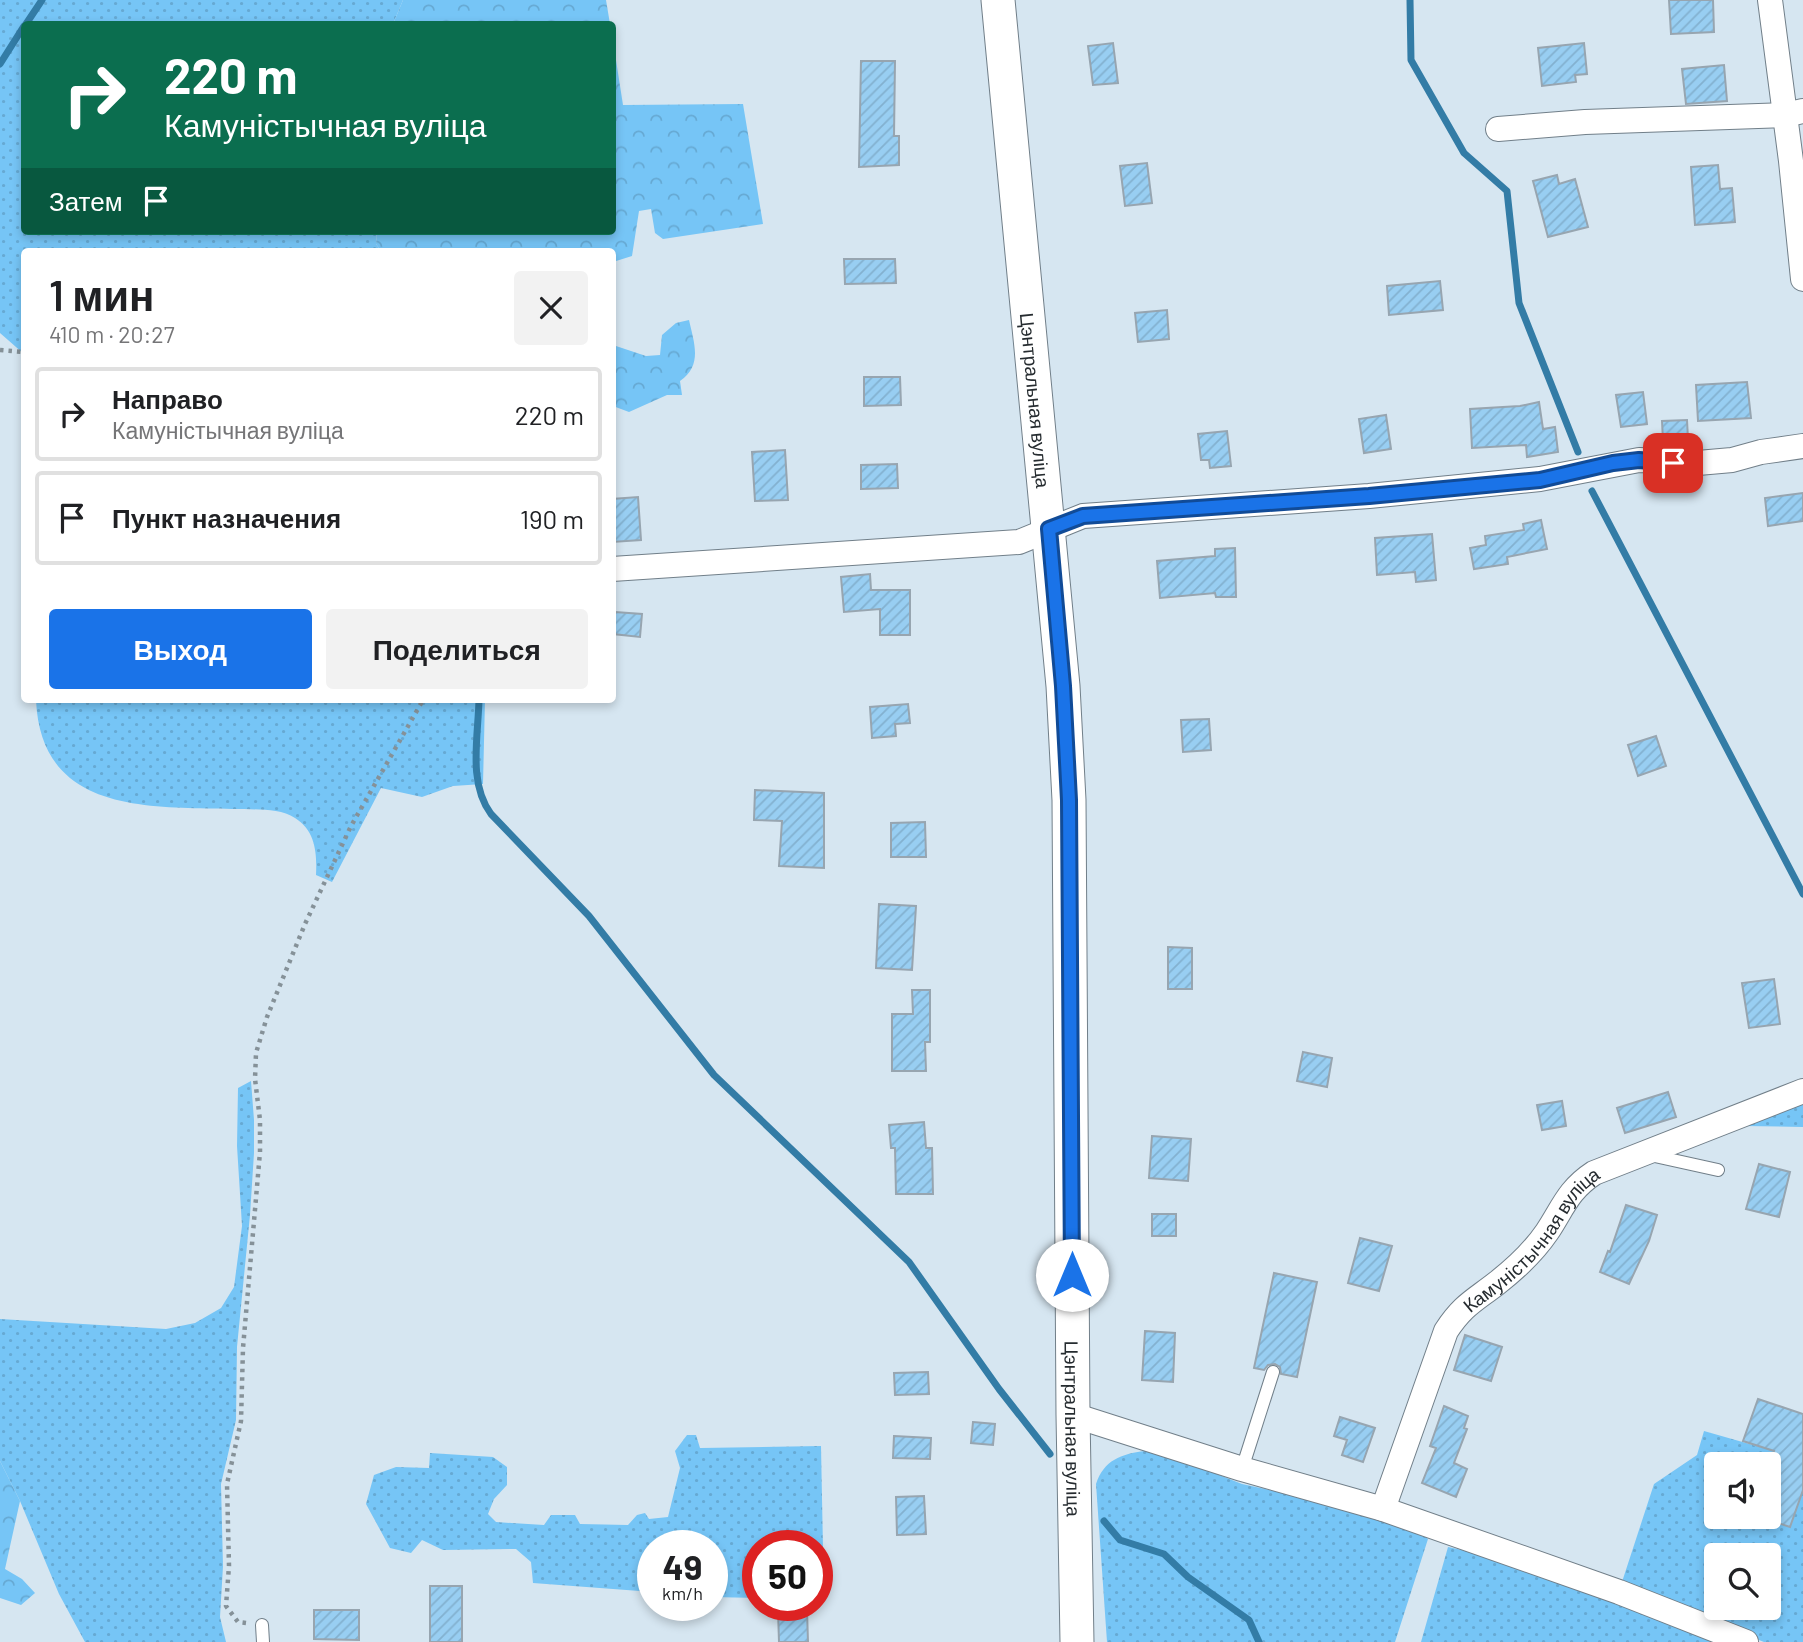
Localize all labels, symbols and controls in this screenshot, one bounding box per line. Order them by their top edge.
text: 220 m [164,45,298,104]
icon: right [49,49,140,140]
text: Камуністычная вуліца [164,105,487,143]
icon: arrive [137,182,175,220]
text: Затем [49,185,123,216]
text: 1 мин [49,269,154,319]
button: close [514,271,588,345]
street label: Цэнтральная вуліца [1016,312,1056,489]
text: 410 m · 20:27 [49,320,175,348]
text: Направо [112,383,223,414]
icon: right [53,395,91,433]
text: 220 m [515,399,584,430]
text: Камуністычная вуліца [112,416,344,444]
pin [1643,433,1703,493]
icon: arrive [1654,444,1692,482]
icon: arrive [53,499,91,537]
text: Пункт назначения [112,502,341,533]
text: 190 m [520,503,584,534]
button: Выход [49,609,312,689]
button: Поделиться [326,609,588,689]
street label: Камуністычная вуліца [1458,1161,1604,1316]
position arrow [1035,1238,1109,1312]
street label: Цэнтральная вуліца [1061,1341,1086,1517]
map controls [1704,1452,1781,1620]
button: sound [1704,1452,1781,1529]
speed limit sign: 50 [742,1530,833,1621]
button: search [1704,1543,1781,1620]
text: 49 [663,1545,702,1587]
text: km/h [662,1582,703,1604]

